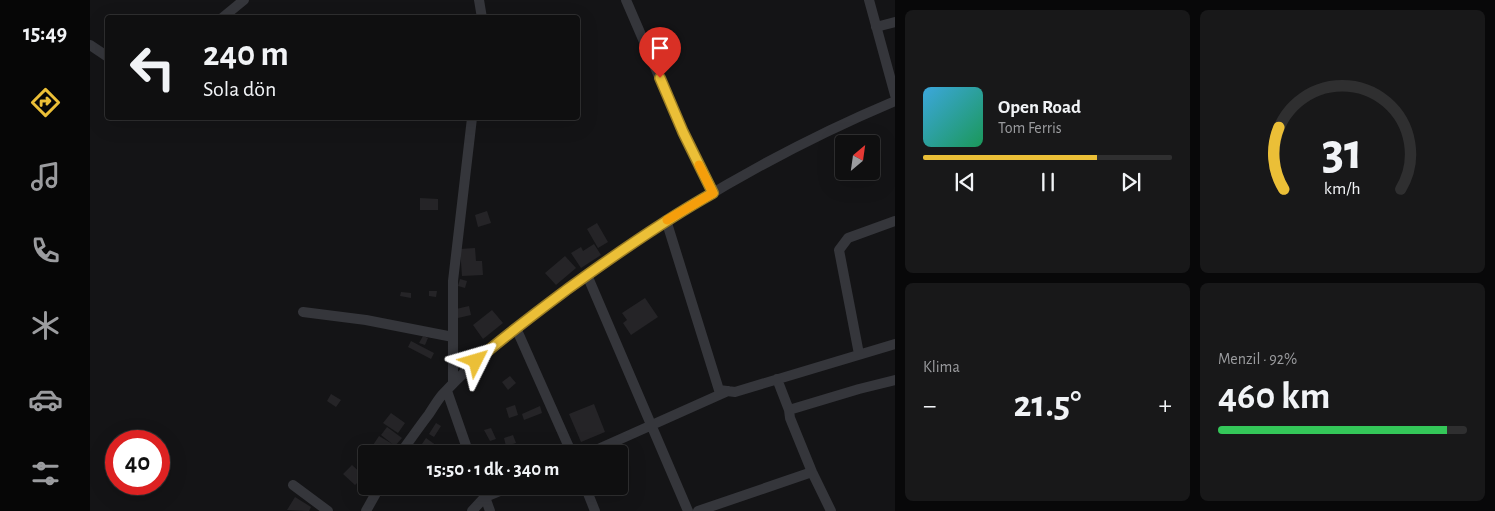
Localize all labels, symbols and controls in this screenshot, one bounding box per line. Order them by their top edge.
text: 15:49 [23,22,67,44]
pin [639,27,681,78]
icon: arrive [646,34,674,62]
icon: left [120,35,185,100]
text: 240 m [203,37,289,72]
text: Sola dön [203,78,276,100]
icon: directions [28,85,63,120]
text: Open Road [998,98,1081,117]
text: Tom Ferris [998,120,1062,136]
text: 31 [1322,126,1363,178]
north arrow [835,135,880,180]
map controls [835,135,880,180]
icon: music [28,159,63,194]
icon: previous [951,168,979,196]
icon: pause [1034,168,1062,196]
icon: next [1117,168,1145,196]
text: km/h [1324,180,1361,198]
icon: phone [28,233,63,268]
icon: climate [28,308,63,343]
position arrow [449,334,501,386]
text: Menzil · 92% [1218,351,1297,367]
text: Klima [923,359,960,375]
text: 460 km [1218,378,1330,416]
icon: car [28,382,63,417]
text: 21.5° [1014,386,1081,424]
text: − [923,392,936,420]
text: + [1159,392,1172,420]
speed limit sign: 40 [105,430,170,495]
icon: filters [28,456,63,491]
text: 15:50 · 1 dk · 340 m [427,460,559,479]

